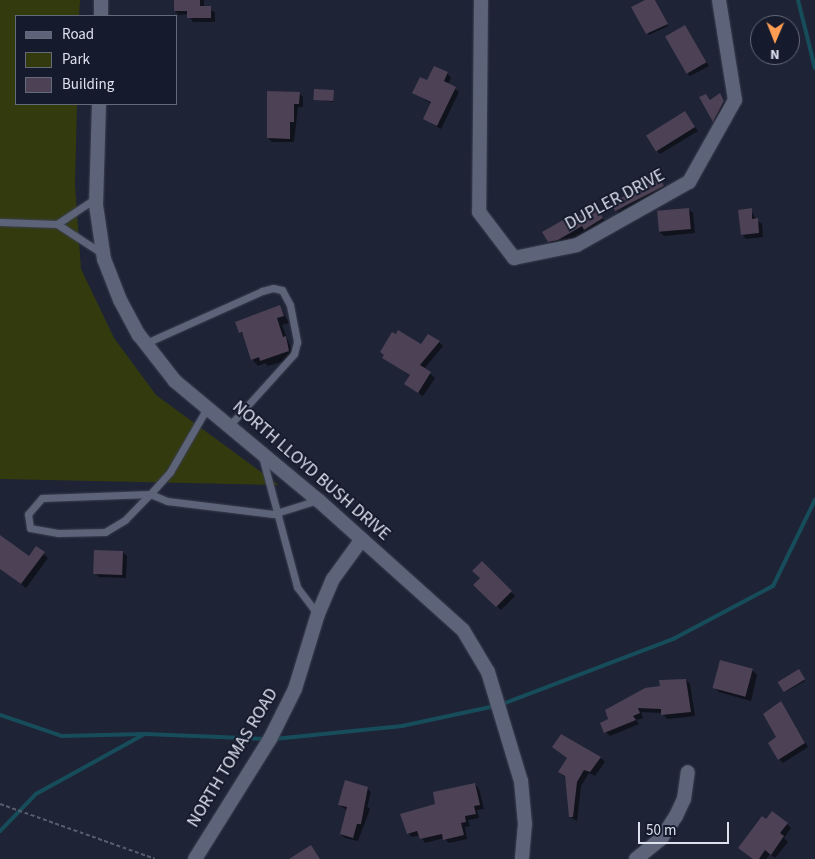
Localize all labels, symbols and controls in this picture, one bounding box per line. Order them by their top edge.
legend [15,15,178,105]
north arrow [750,15,800,65]
text: Road [62,24,94,45]
text: N [770,44,780,64]
text: Park [62,49,90,70]
text: Building [62,74,114,95]
street label: DUPLER DRIVE [561,165,669,235]
street label: NORTH LLOYD BUSH DRIVE [228,397,394,545]
street label: NORTH TOMAS ROAD [183,684,283,832]
scale bar [640,812,731,844]
text: 50 m [646,820,676,841]

